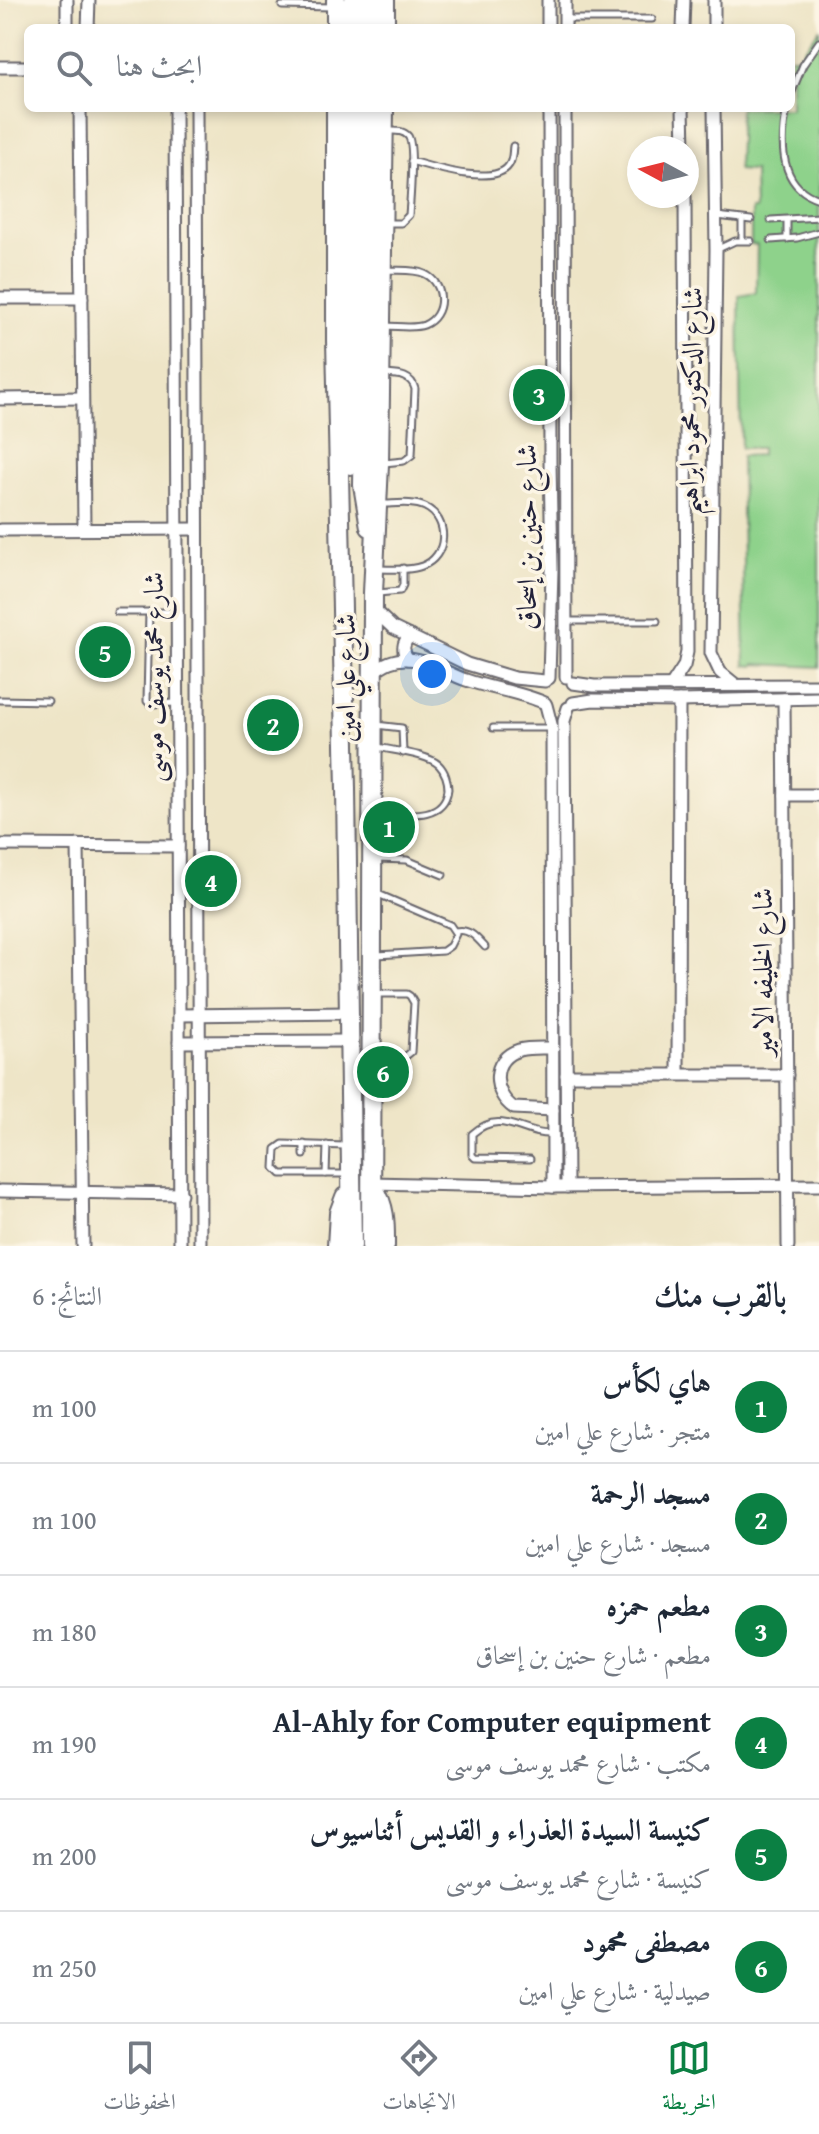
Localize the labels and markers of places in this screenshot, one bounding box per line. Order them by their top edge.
pin: 3 [513,365,565,425]
pin: 5 [79,622,131,682]
pin: 2 [247,695,299,755]
pin: 1 [363,797,415,857]
pin: 4 [185,851,237,911]
pin: 6 [357,1042,409,1102]

